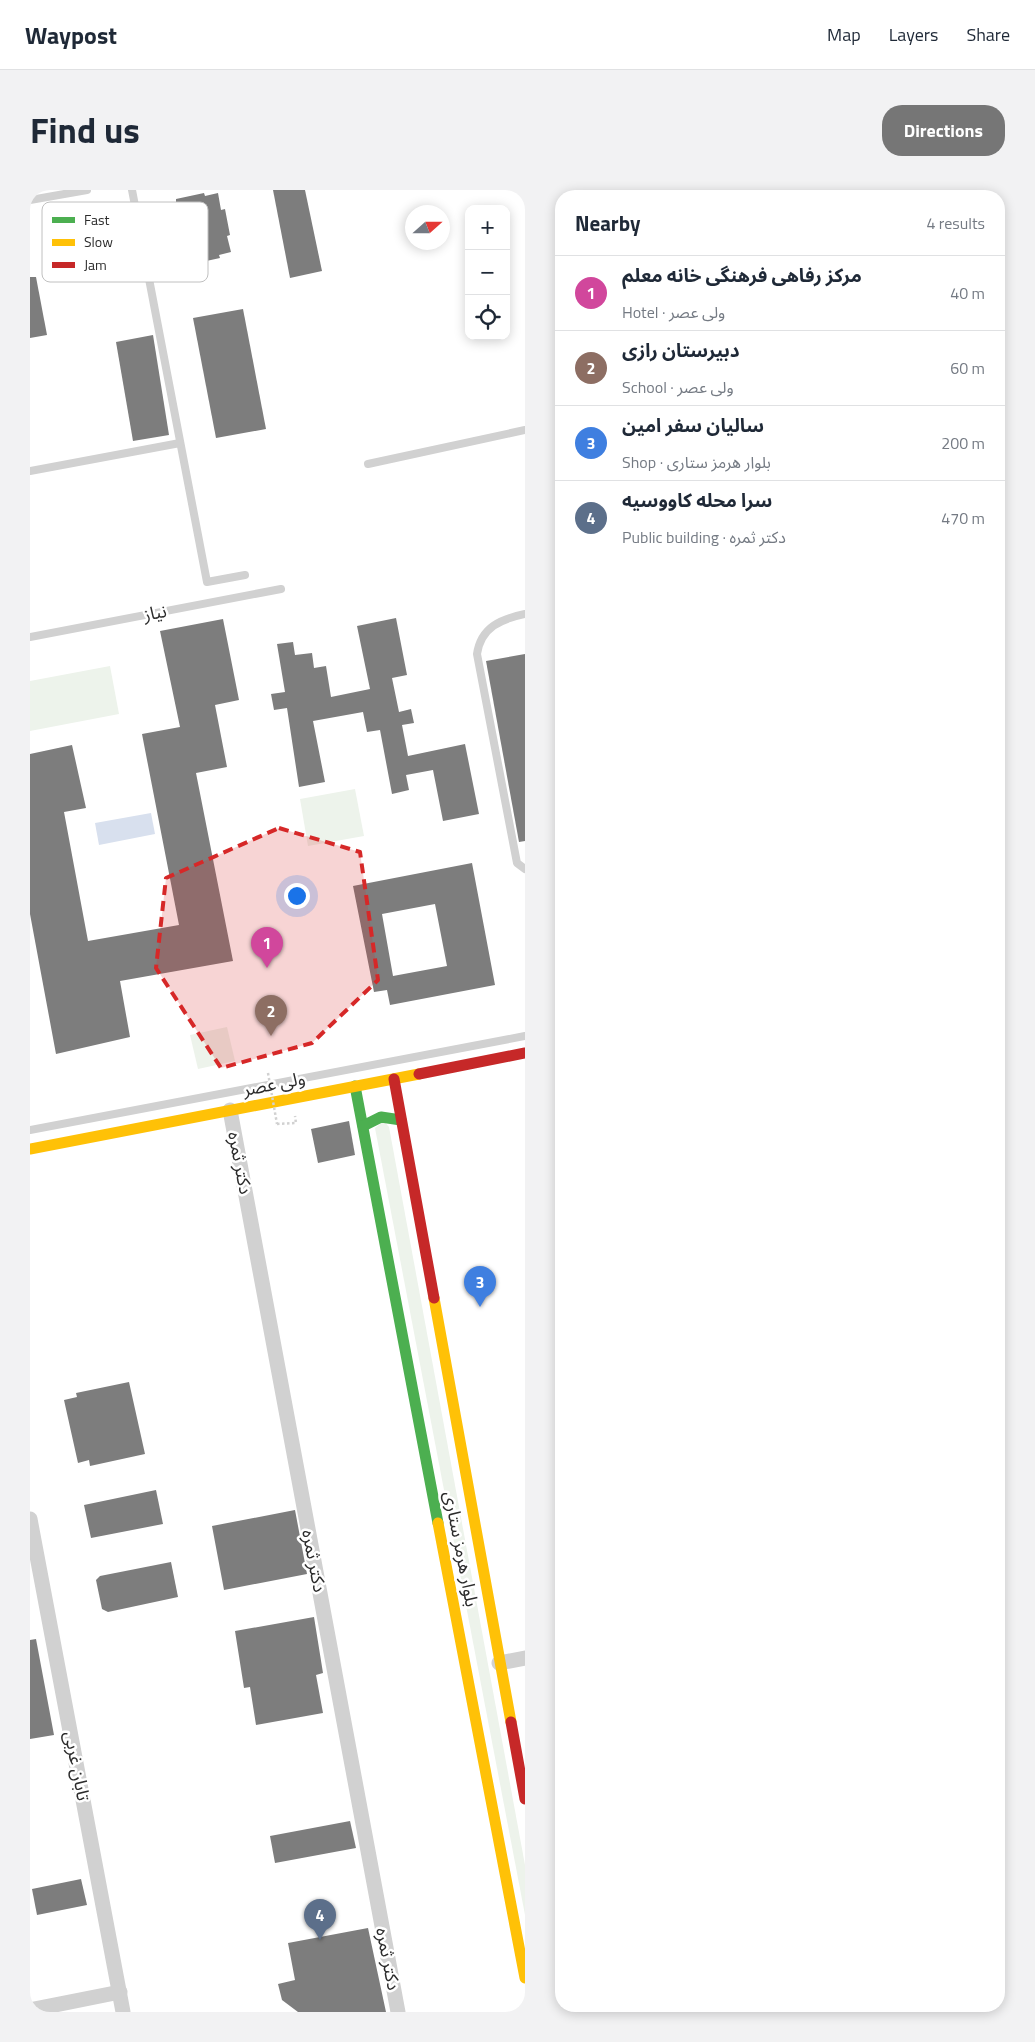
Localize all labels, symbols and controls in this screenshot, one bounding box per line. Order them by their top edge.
text: Waypost [25,17,117,53]
text: Map [827,21,861,48]
text: Layers [889,21,938,48]
text: Share [966,21,1010,48]
text: Find us [30,103,140,157]
button: Directions [882,105,1005,156]
legend [42,202,208,282]
north arrow [405,205,450,250]
map controls [465,205,510,340]
button: + [465,205,510,250]
text: Nearby [575,207,640,239]
text: Fast [84,209,109,230]
text: 4 results [926,211,985,235]
text: Slow [84,231,113,252]
button: − [465,250,510,295]
text: Jam [84,254,107,275]
text: مرکز رفاهی فرهنگی خانه معلم [622,260,862,289]
text: 1 [587,281,595,305]
text: 40 m [950,281,985,305]
button: locate [465,295,510,340]
text: Hotel · ولی عصر [622,300,725,324]
text: دبیرستان رازی [622,335,740,364]
text: 2 [587,356,595,380]
text: 60 m [950,356,985,380]
text: School · ولی عصر [622,375,734,399]
text: سالیان سفر امین [622,410,764,439]
text: 3 [587,431,595,455]
text: 200 m [941,431,985,455]
text: Shop · بلوار هرمز ستاری [622,450,771,474]
text: سرا محله کاووسیه [622,485,772,514]
text: 4 [587,506,595,530]
text: 470 m [941,506,985,530]
text: Public building · دکتر ثمره [622,525,786,549]
street label: نیاز [140,597,169,628]
your location [284,883,310,909]
pin: 1 [251,927,283,968]
pin: 2 [255,995,287,1036]
street label: ولی عصر [239,1064,308,1103]
street label: دکتر ثمره [221,1129,260,1197]
pin: 3 [464,1266,496,1307]
street label: بلوار هرمز ستاری [437,1489,486,1609]
street label: دکتر ثمره [295,1527,334,1595]
street label: تابان غربی [57,1729,97,1803]
pin: 4 [304,1899,336,1940]
street label: دکتر ثمره [369,1925,408,1993]

